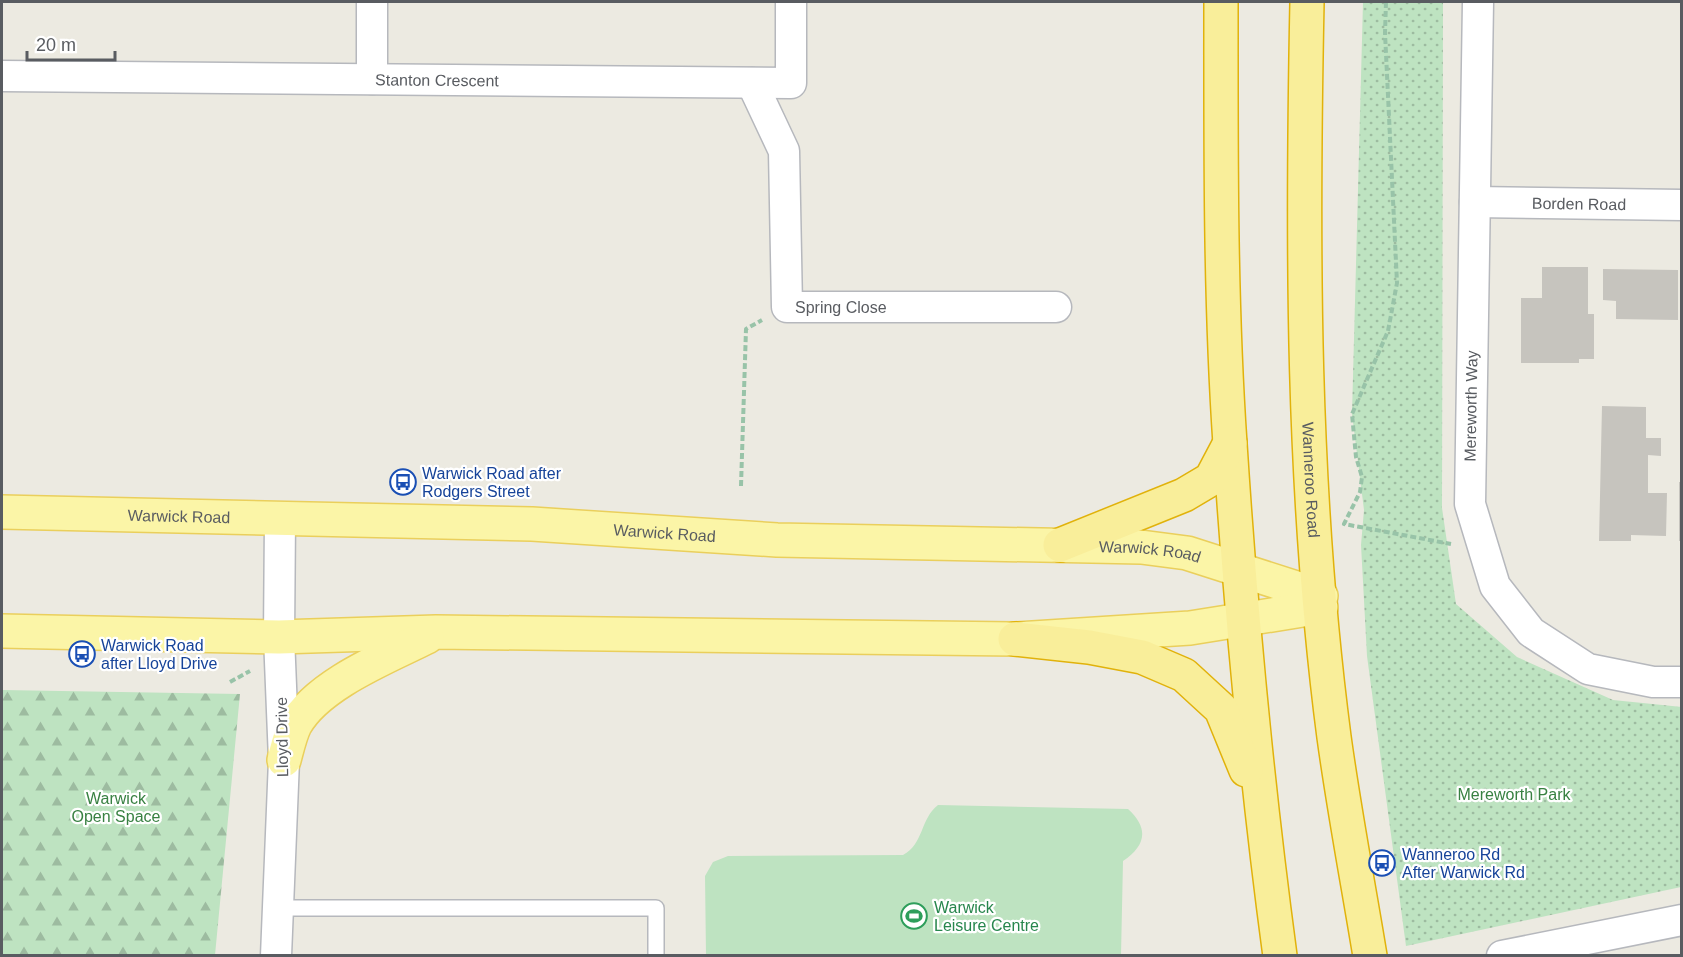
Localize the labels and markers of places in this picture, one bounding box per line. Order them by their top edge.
place label: Warwick Road after Rodgers Street [422,465,562,500]
bus stop icon: Warwick Road after Rodgers Street [388,467,418,497]
place label: Warwick Road after Lloyd Drive [101,637,218,672]
bus stop icon: Warwick Road after Lloyd Drive [67,639,97,669]
place label: Wanneroo Rd After Warwick Rd [1402,846,1525,881]
bus stop icon: Wanneroo Rd After Warwick Rd [1367,848,1397,878]
place label: Warwick Leisure Centre [934,899,1039,934]
sports icon: Warwick Leisure Centre [899,901,929,931]

